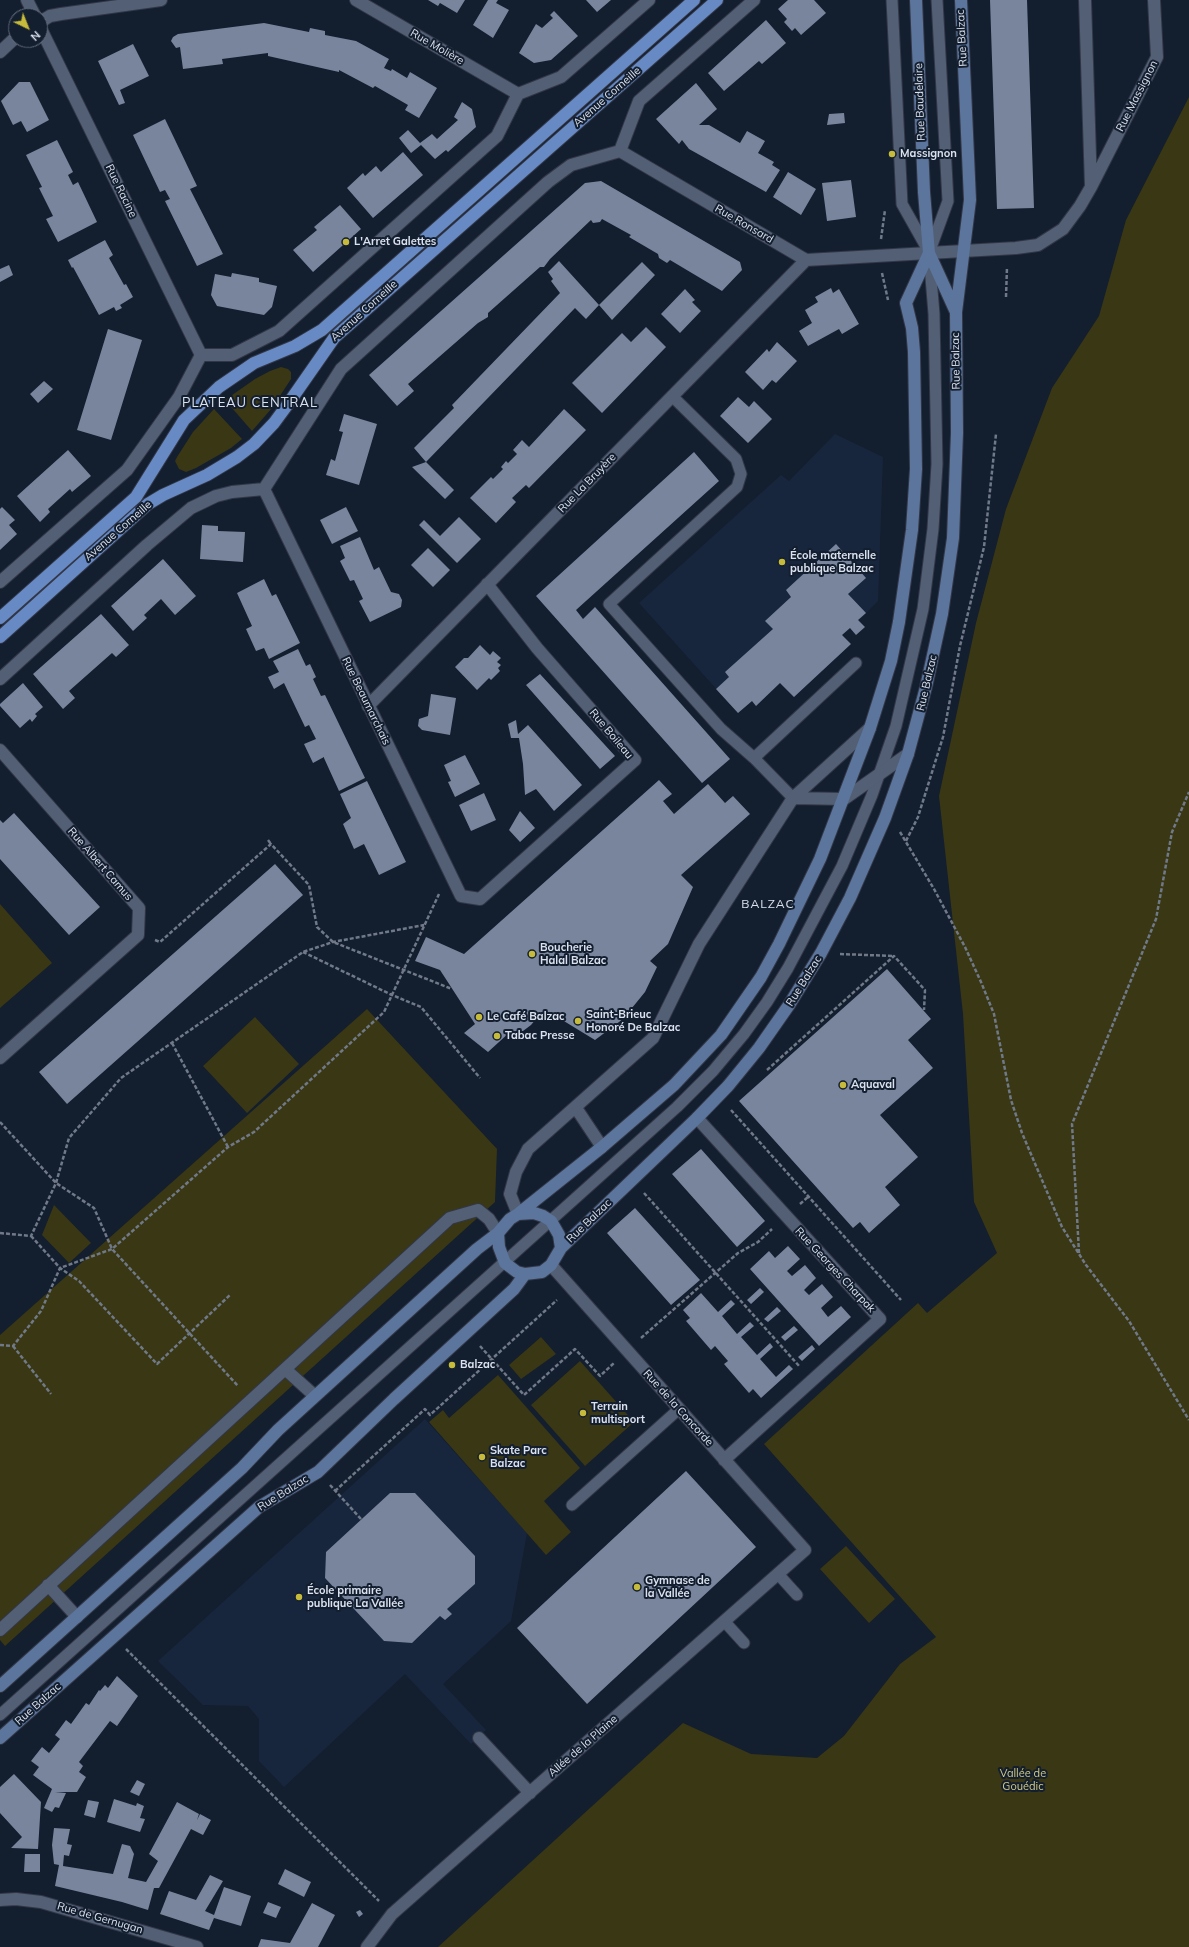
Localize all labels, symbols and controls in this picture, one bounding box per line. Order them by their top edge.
north arrow [8,8,48,48]
street label: Rue Balzac [954,9,970,67]
street label: Rue Molière [408,26,466,68]
text: N [28,28,43,44]
street label: Rue Massignon [1113,58,1161,134]
street label: Rue Baudelaire [912,63,928,141]
street label: Avenue Corneille [571,64,643,130]
place label: Massignon [900,147,957,161]
marker: Massignon [887,149,897,159]
street label: Rue Racine [102,162,140,220]
street label: Rue Ronsard [712,202,776,246]
place label: L'Arret Galettes [354,235,436,249]
marker: L'Arret Galettes [341,237,351,247]
street label: Avenue Corneille [328,278,400,344]
street label: Rue Balzac [949,332,963,390]
district label: PLATEAU CENTRAL [182,395,318,411]
street label: Rue La Bruyère [555,450,619,516]
street label: Avenue Corneille [82,498,154,564]
place label: École maternelle publique Balzac [790,549,876,575]
marker: École maternelle publique Balzac [777,557,787,567]
street label: Rue Balzac [914,654,940,712]
street label: Rue Beaumarchais [339,655,393,747]
street label: Rue Boileau [586,706,636,762]
street label: Rue Albert Camus [65,825,135,903]
district label: BALZAC [741,897,795,911]
place label: Boucherie Halal Balzac [540,941,606,967]
marker: Boucherie Halal Balzac [527,949,537,959]
street label: Rue Balzac [783,953,825,1009]
place label: Saint-Brieuc Honoré De Balzac [586,1008,680,1034]
place label: Le Café Balzac [487,1010,565,1024]
marker: Le Café Balzac [474,1012,484,1022]
marker: Saint-Brieuc Honoré De Balzac [573,1016,583,1026]
place label: Tabac Presse [505,1029,574,1043]
marker: Tabac Presse [492,1031,502,1041]
place label: Aquaval [851,1078,895,1092]
marker: Aquaval [838,1080,848,1090]
street label: Rue Balzac [564,1196,614,1246]
street label: Rue Georges Charpak [792,1225,878,1315]
place label: Balzac [460,1358,495,1372]
marker: Balzac [447,1360,457,1370]
street label: Rue de la Concorde [640,1367,716,1449]
place label: Terrain multisport [591,1400,645,1426]
marker: Terrain multisport [578,1408,588,1418]
place label: Skate Parc Balzac [490,1444,547,1470]
marker: Skate Parc Balzac [477,1452,487,1462]
street label: Rue Balzac [255,1472,311,1514]
place label: Gymnase de la Vallée [645,1574,710,1600]
marker: Gymnase de la Vallée [632,1582,642,1592]
place label: École primaire publique La Vallée [307,1584,403,1610]
marker: École primaire publique La Vallée [294,1592,304,1602]
street label: Rue Balzac [12,1680,64,1728]
street label: Allée de la Plaine [546,1712,620,1780]
park label: Vallée de Gouédic [1000,1767,1046,1793]
street label: Rue de Gernugan [56,1899,144,1937]

